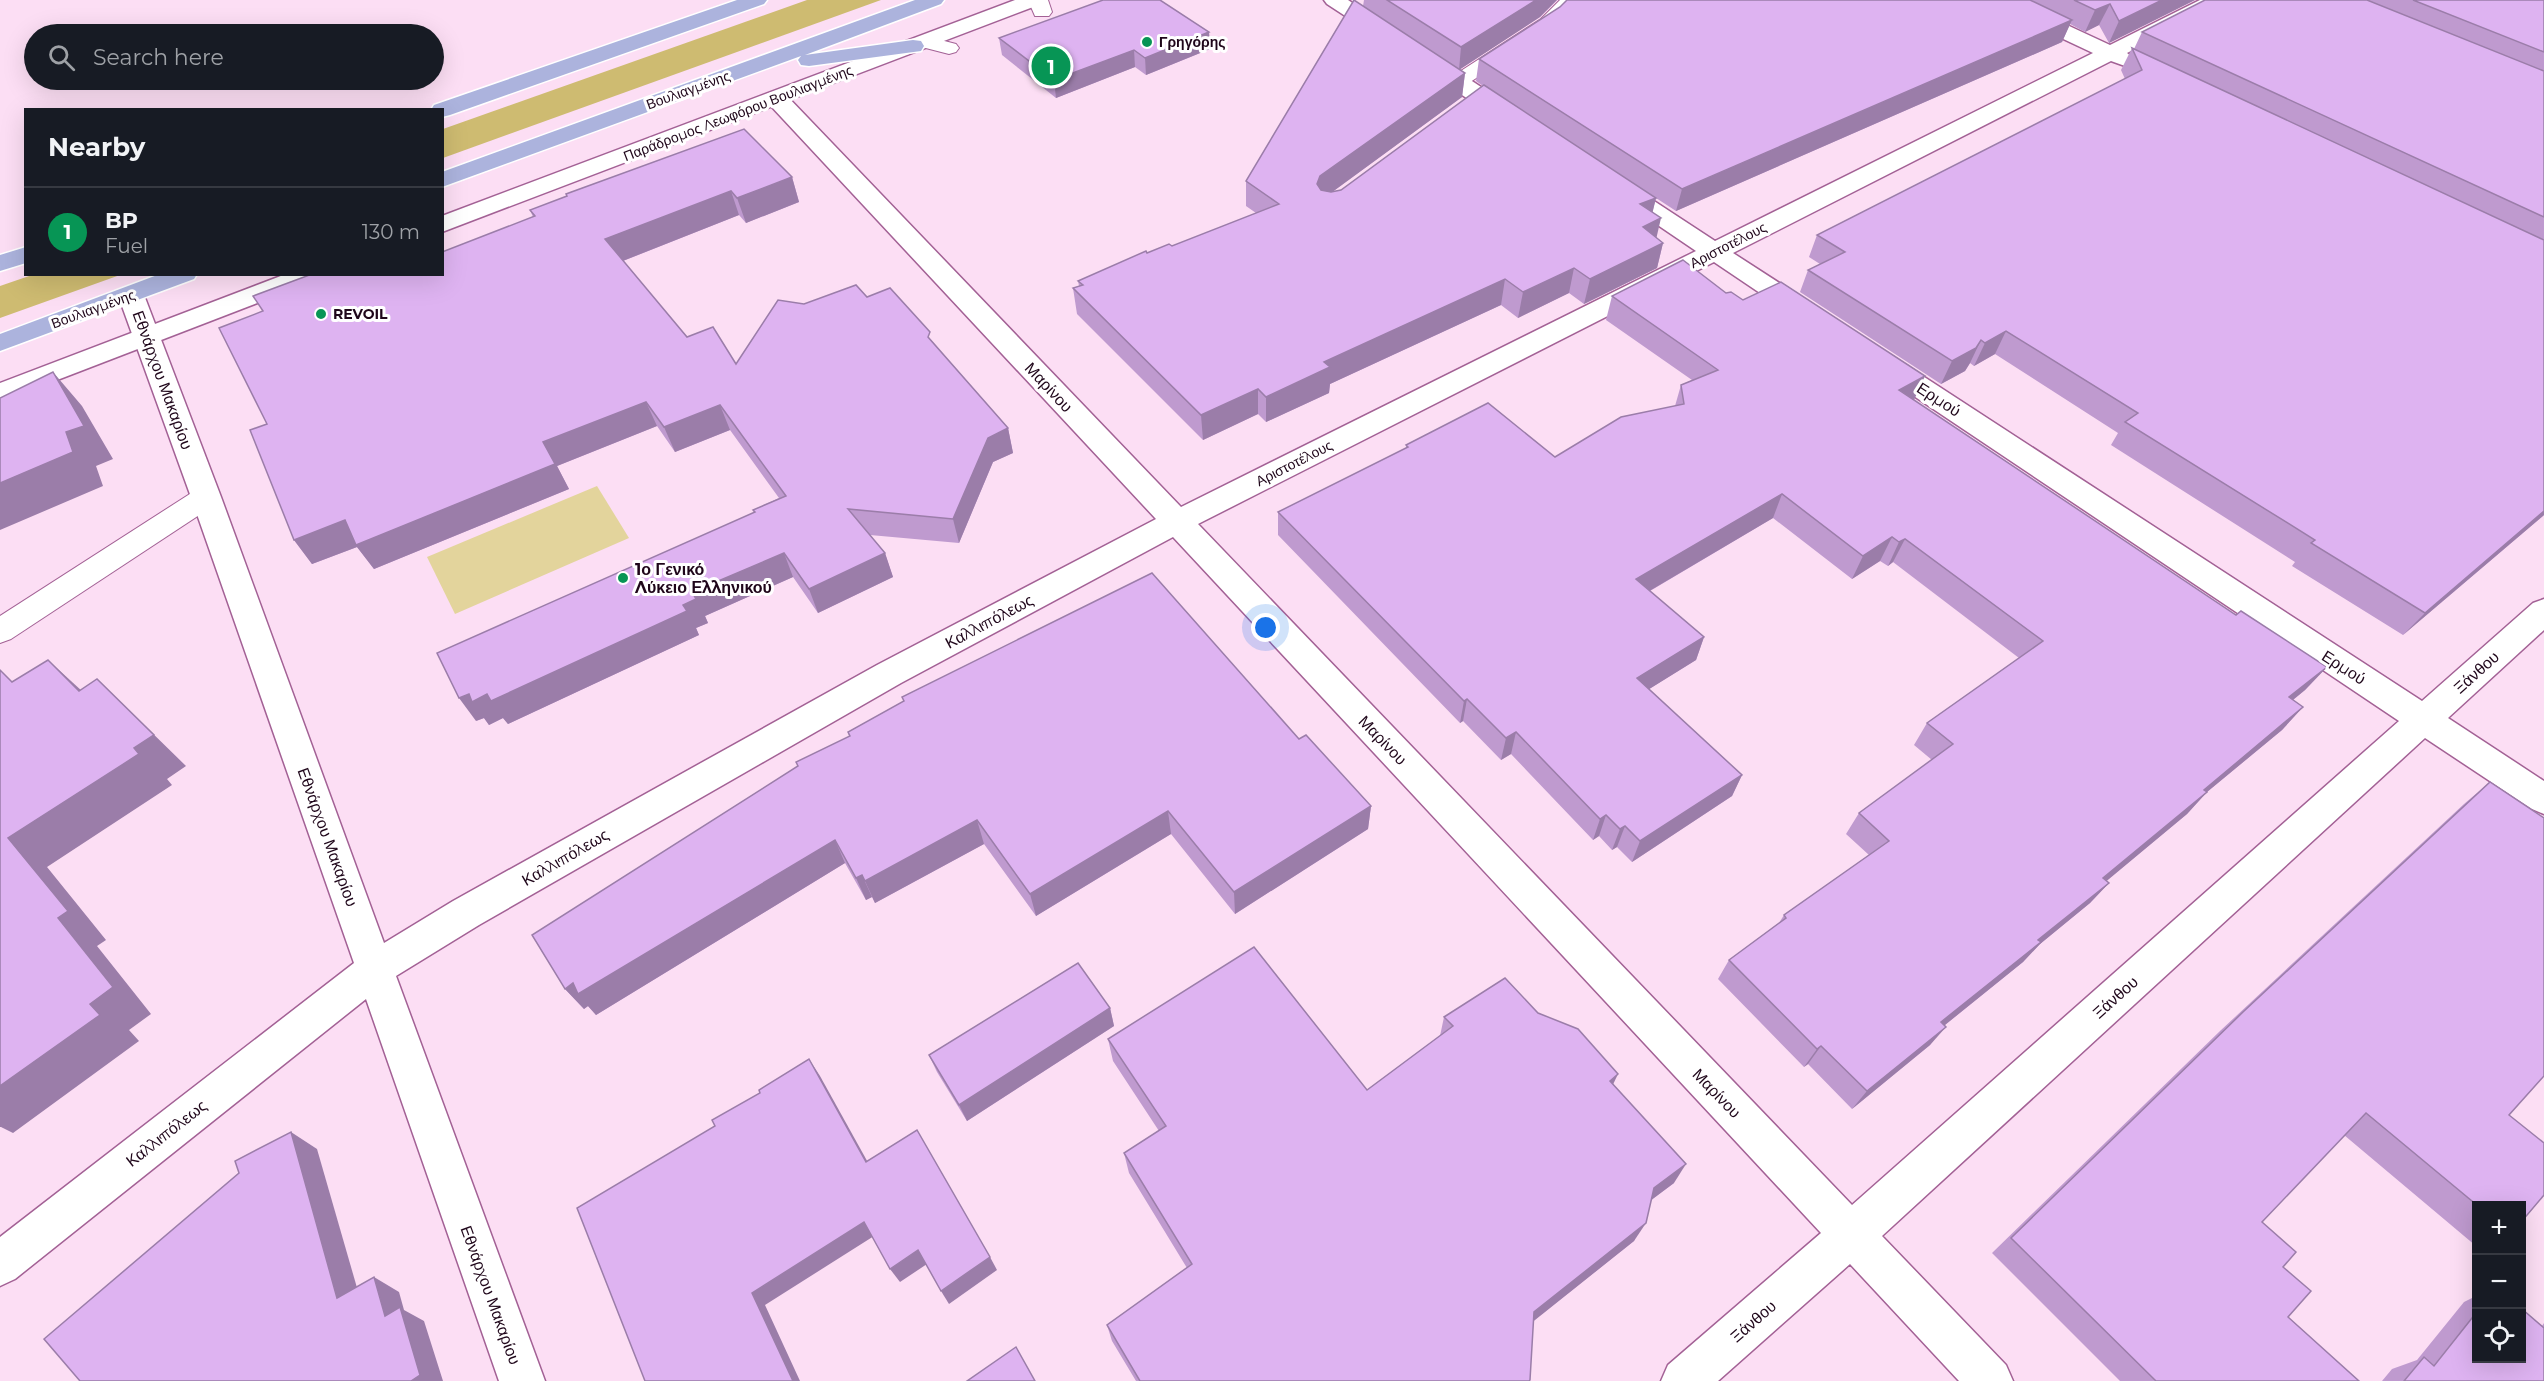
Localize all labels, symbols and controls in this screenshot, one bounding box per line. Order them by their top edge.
search box [24,24,444,90]
place label: Γρηγόρης [1159,33,1225,51]
marker: Γρηγόρης [1140,35,1154,49]
icon: search [45,41,78,74]
text: Search here [93,44,224,71]
pin: 1 [1032,44,1070,88]
street label: Παράδρομος Λεωφόρου Βουλιαγμένης [621,61,855,165]
street label: Βουλιαγμένης [644,66,733,113]
text: Nearby [48,131,145,163]
text: BP [105,207,138,234]
street label: Αριστοτέλους [1687,218,1770,272]
text: 1 [64,220,71,244]
text: 130 m [362,220,420,244]
text: Fuel [105,234,148,258]
street label: Βουλιαγμένης [49,285,138,332]
place label: REVOIL [333,305,388,323]
marker: REVOIL [314,307,328,321]
street label: Εθνάρχου Μακαρίου [129,308,196,452]
street label: Μαρίνου [1021,359,1076,416]
street label: Ερμού [1913,378,1964,421]
street label: Αριστοτέλους [1253,436,1336,490]
place label: 1ο Γενικό Λύκειο Ελληνικού [634,560,772,597]
marker: 1ο Γενικό Λύκειο Ελληνικού [616,571,630,585]
street label: Καλλιπόλεως [942,590,1037,653]
your location [1251,613,1280,642]
street label: Ερμού [2318,646,2369,689]
street label: Ξάνθου [2450,647,2503,698]
street label: Μαρίνου [1355,712,1411,769]
street label: Εθνάρχου Μακαρίου [294,765,361,909]
street label: Καλλιπόλεως [518,825,612,890]
street label: Ξάνθου [2089,972,2142,1023]
street label: Μαρίνου [1689,1065,1745,1122]
street label: Καλλιπόλεως [122,1096,211,1171]
map controls [2472,1201,2526,1363]
button: + [2472,1201,2526,1255]
street label: Εθνάρχου Μακαρίου [457,1223,524,1367]
button: − [2472,1255,2526,1309]
street label: Ξάνθου [1727,1296,1780,1346]
button: locate [2472,1309,2526,1363]

